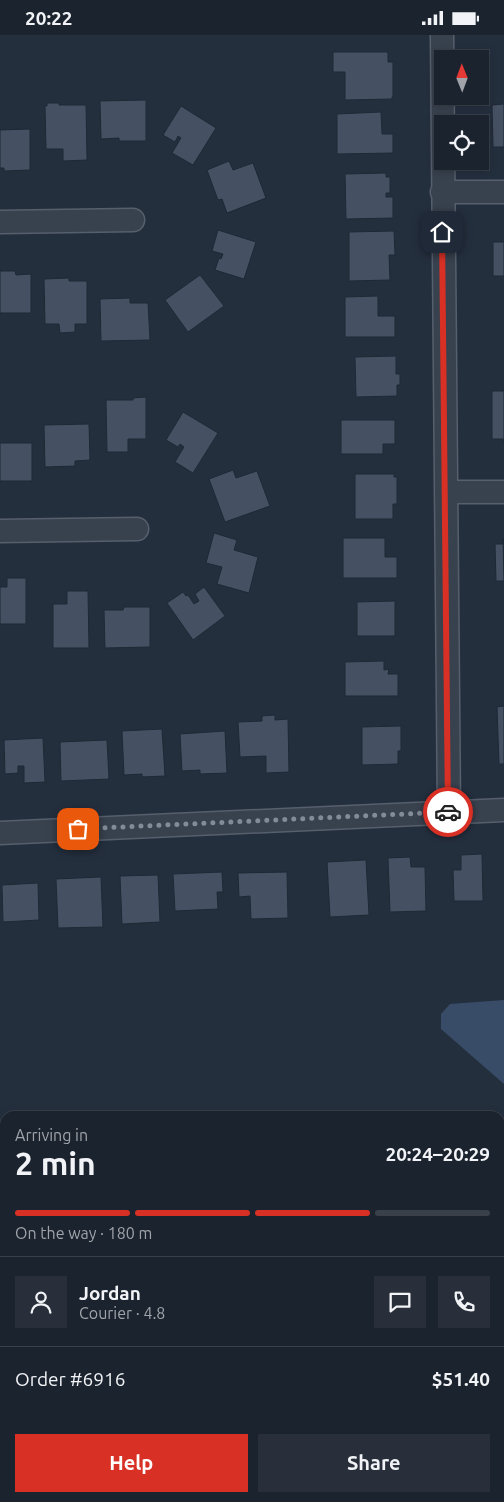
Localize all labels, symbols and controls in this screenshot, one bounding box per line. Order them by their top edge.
text: 20:22 [25,7,73,29]
north arrow [434,50,489,105]
map controls [434,50,489,170]
button: locate [434,115,489,170]
pin [421,211,463,253]
icon: home [428,218,456,246]
courier [423,787,473,837]
icon: car [434,798,462,826]
pin [57,808,99,850]
icon: bag [64,815,92,843]
text: Arriving in [15,1126,88,1144]
text: 20:24–20:29 [385,1143,490,1165]
text: 2 min [15,1145,96,1181]
text: On the way · 180 m [15,1224,152,1242]
button: person [15,1276,67,1328]
button: chat [374,1276,426,1328]
button: phone [438,1276,490,1328]
text: Jordan [79,1282,141,1304]
text: Courier · 4.8 [79,1304,165,1322]
text: Order #6916 [15,1368,125,1390]
text: $51.40 [432,1368,490,1390]
button: Help [15,1434,248,1492]
button: Share [258,1434,490,1492]

